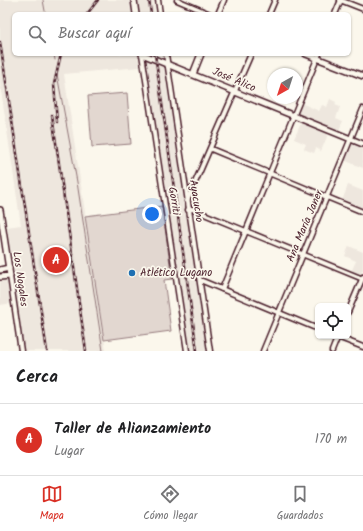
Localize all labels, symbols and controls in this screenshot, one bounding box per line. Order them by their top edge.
search box [12,12,351,56]
text: Buscar aquí [58,22,131,46]
icon: search [26,23,48,45]
street label: José Alico [209,63,259,97]
north arrow [267,68,303,104]
street label: Ayacucho [184,178,208,224]
street label: Gorriti [163,186,185,217]
street label: Ana María Janer [282,186,329,265]
your location [142,204,162,224]
pin: A [43,245,69,275]
street label: Los Nogales [7,250,33,308]
place label: Atlético Lugano [140,264,212,282]
marker: Atlético Lugano [127,268,137,278]
map controls [315,303,351,339]
button: locate [315,303,351,339]
text: Cerca [16,364,58,391]
text: Taller de Alianzamiento [54,417,211,441]
text: A [25,429,33,450]
text: 170 m [315,429,347,450]
text: Lugar [54,441,84,462]
tab: Mapa [40,483,64,525]
tab: Cómo llegar [143,483,197,525]
tab: Guardados [277,483,323,525]

